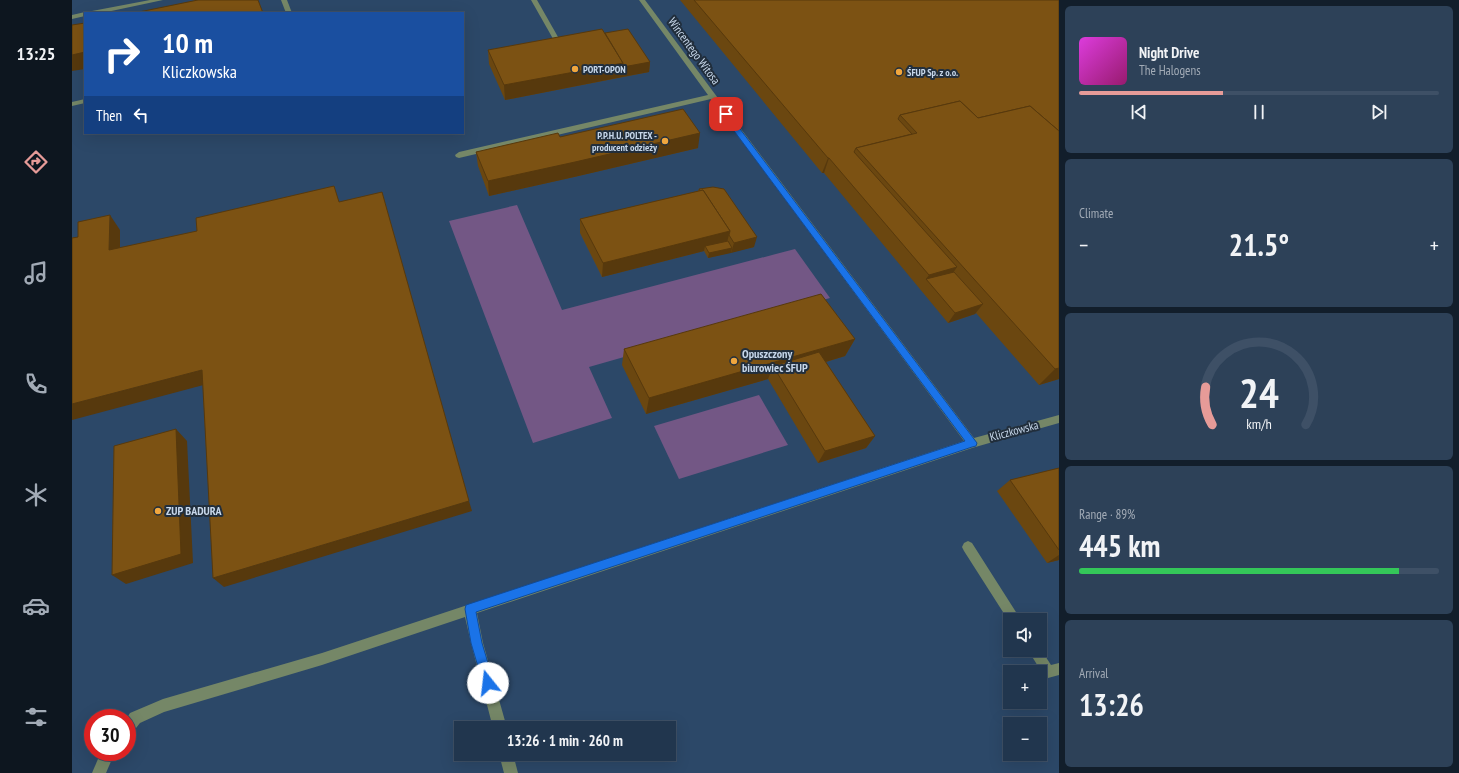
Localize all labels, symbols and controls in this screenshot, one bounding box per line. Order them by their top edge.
street label: Wincentego Witosa [665,14,724,87]
text: 10 m [162,24,213,61]
icon: right [96,28,148,80]
text: 13:25 [17,42,55,65]
text: Night Drive [1139,43,1199,62]
text: Kliczkowska [162,60,237,83]
text: The Halogens [1139,62,1201,79]
place label: PORT-OPON [583,63,626,76]
marker: PORT-OPON [570,64,580,74]
place label: ŚFUP Sp. z o.o. [907,66,958,79]
marker: ŚFUP Sp. z o.o. [894,67,904,77]
pin [709,97,743,131]
icon: previous [1128,101,1150,123]
icon: pause [1248,101,1270,123]
icon: next [1368,101,1390,123]
icon: arrive [715,103,737,125]
icon: left [130,104,152,126]
text: Then [96,106,122,125]
place label: P.P.H.U. POLTEX - producent odzieży [592,129,658,154]
marker: P.P.H.U. POLTEX - producent odzieży [660,136,670,146]
icon: directions [22,148,50,176]
text: Climate [1079,205,1113,222]
text: 21.5° [1229,225,1289,264]
text: − [1079,231,1088,259]
text: + [1430,231,1439,259]
icon: music [22,259,50,287]
place label: Opuszczony biurowiec ŚFUP [742,346,808,375]
marker: Opuszczony biurowiec ŚFUP [729,356,739,366]
text: 24 [1239,365,1279,418]
icon: phone [22,370,50,398]
text: km/h [1246,413,1272,432]
street label: Kliczkowska [988,417,1040,444]
icon: climate [22,481,50,509]
place label: ZUP BADURA [166,503,222,518]
marker: ZUP BADURA [153,506,163,516]
text: Range · 89% [1079,506,1135,523]
text: 445 km [1079,526,1160,565]
icon: car [22,592,50,620]
map controls [1003,613,1047,761]
button: sound [1003,613,1047,657]
position arrow [467,662,509,704]
button: + [1003,665,1047,709]
text: Arrival [1079,665,1108,682]
text: 13:26 [1079,685,1144,724]
icon: filters [22,703,50,731]
speed limit sign: 30 [84,709,136,761]
button: − [1003,717,1047,761]
text: 13:26 · 1 min · 260 m [507,731,623,750]

